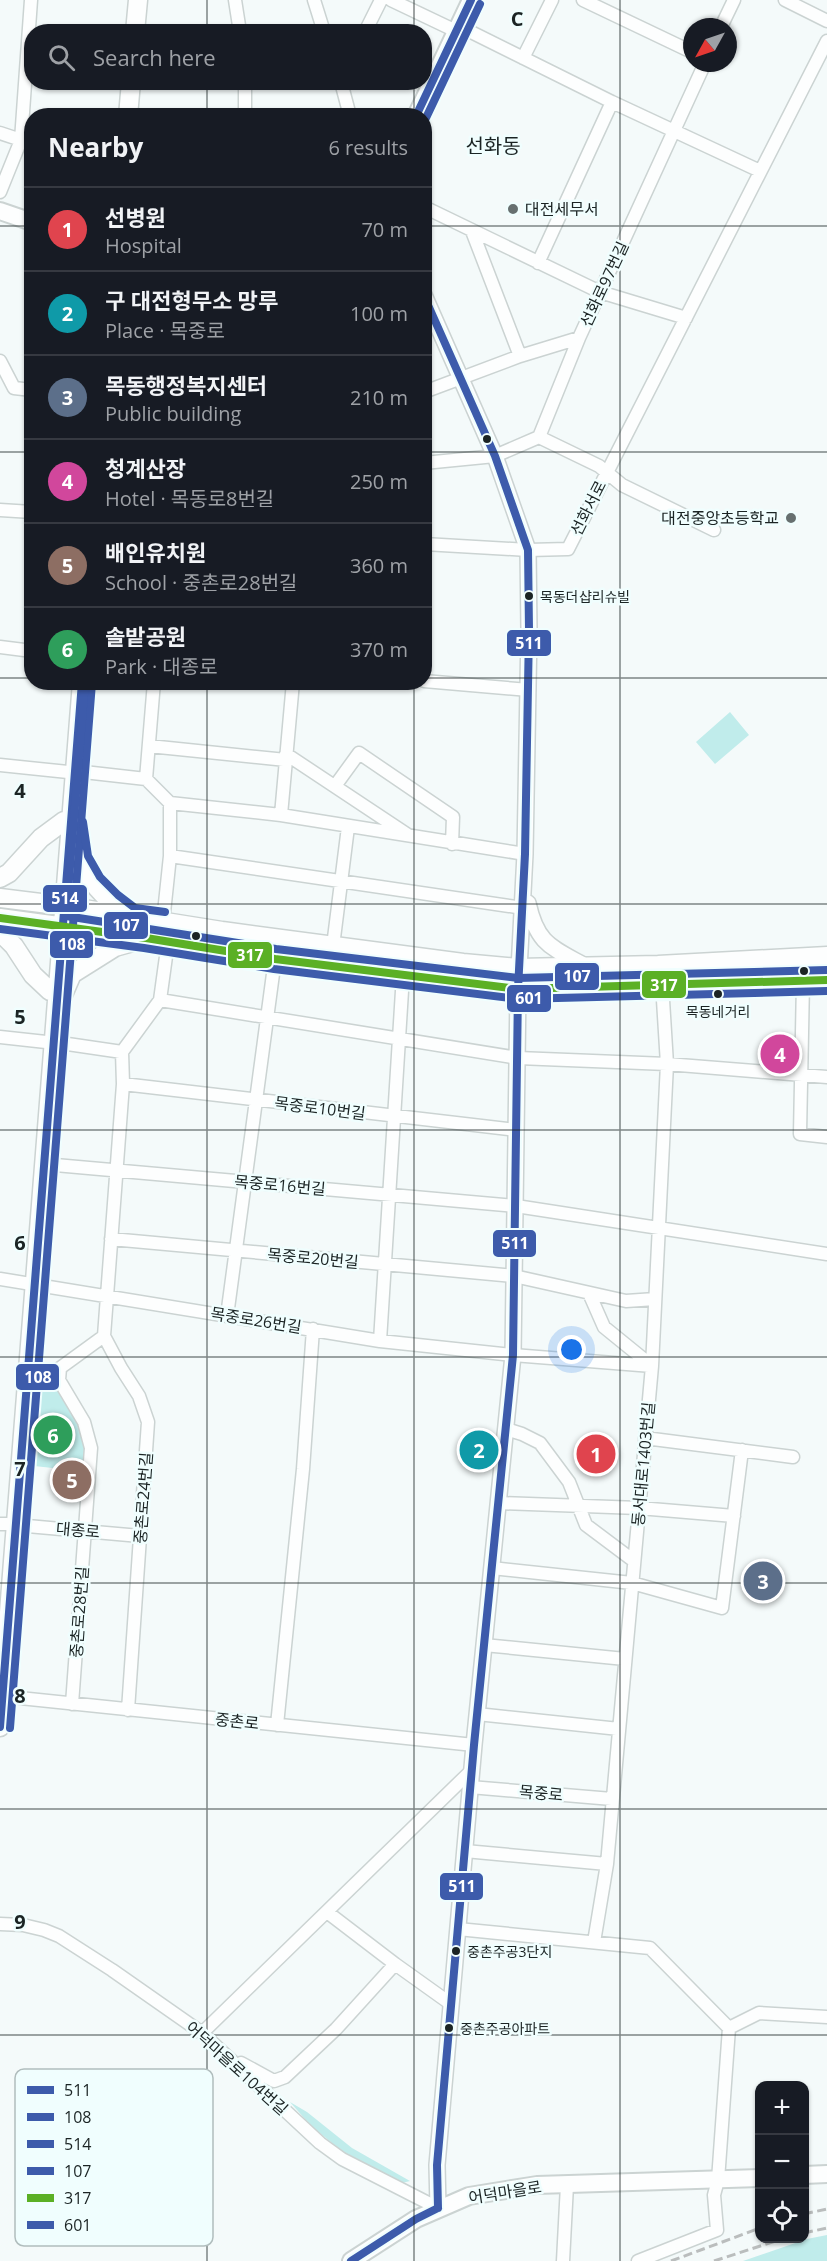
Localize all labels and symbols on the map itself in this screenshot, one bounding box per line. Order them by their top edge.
text: C [511,5,524,32]
north arrow [683,18,737,72]
district label: 선화동 [465,132,521,159]
place label: 대전세무서 [525,198,599,220]
marker: 대전세무서 [506,202,520,216]
street label: 선화로97번길 [575,238,633,330]
unlabelled marker [481,433,493,445]
street label: 선화서로 [565,477,611,539]
place label: 대전중앙초등학교 [661,507,779,529]
marker: 대전중앙초등학교 [784,511,798,525]
place label: 목동더샵리슈빌 [540,587,630,606]
marker: 목동더샵리슈빌 [523,590,535,602]
line badge: 511 [506,629,552,657]
text: 511 [515,632,543,654]
text: 4 [14,777,26,804]
line badge: 514 [42,884,88,913]
text: 514 [51,887,79,909]
line badge: 107 [103,911,149,940]
text: 107 [112,914,140,936]
line badge: 108 [49,930,94,959]
unlabelled marker [190,930,202,942]
text: 108 [58,933,86,955]
line badge: 317 [227,941,273,969]
text: 317 [236,944,264,966]
line badge: 107 [554,962,600,991]
text: 107 [563,965,591,987]
unlabelled marker [798,965,810,977]
line badge: 317 [641,970,687,999]
text: 317 [650,974,678,996]
line badge: 601 [506,984,552,1013]
text: 601 [515,987,543,1009]
marker: 목동네거리 [712,988,724,1000]
place label: 목동네거리 [686,1002,750,1021]
text: 5 [14,1003,26,1030]
pin: 4 [760,1032,800,1076]
street label: 목중로10번길 [273,1091,367,1125]
street label: 목중로16번길 [233,1170,327,1200]
text: 6 [14,1229,26,1256]
line badge: 511 [492,1229,537,1258]
text: 511 [501,1232,529,1254]
street label: 목중로20번길 [266,1243,360,1273]
street label: 목중로26번길 [209,1302,303,1338]
your location [557,1335,586,1364]
line badge: 108 [15,1363,60,1391]
text: 108 [24,1366,52,1388]
street label: 동서대로1403번길 [627,1401,659,1527]
pin: 6 [34,1412,72,1458]
pin: 2 [460,1428,498,1472]
pin: 1 [576,1432,616,1476]
street label: 중촌로24번길 [129,1451,157,1545]
text: 7 [14,1455,26,1482]
pin: 5 [52,1458,92,1502]
street label: 대종로 [55,1517,101,1543]
pin: 3 [744,1558,783,1604]
street label: 중촌로28번길 [65,1565,93,1659]
text: 8 [14,1682,26,1709]
street label: 중촌로 [214,1708,260,1734]
street label: 목중로 [518,1780,564,1806]
line badge: 511 [439,1872,484,1901]
text: 511 [448,1875,476,1897]
text: 9 [14,1908,26,1935]
place label: 중촌주공3단지 [467,1942,552,1961]
marker: 중촌주공3단지 [450,1945,462,1957]
street label: 어덕마을로104번길 [181,2016,293,2120]
place label: 중촌주공아파트 [460,2019,550,2038]
marker: 중촌주공아파트 [443,2022,455,2034]
legend [15,2069,213,2246]
text: 511 [64,2079,91,2101]
text: 108 [64,2106,91,2128]
text: 514 [64,2133,91,2155]
text: 107 [64,2160,91,2182]
street label: 어덕마을로 [467,2175,543,2209]
text: 317 [64,2187,91,2209]
text: 601 [64,2214,91,2236]

